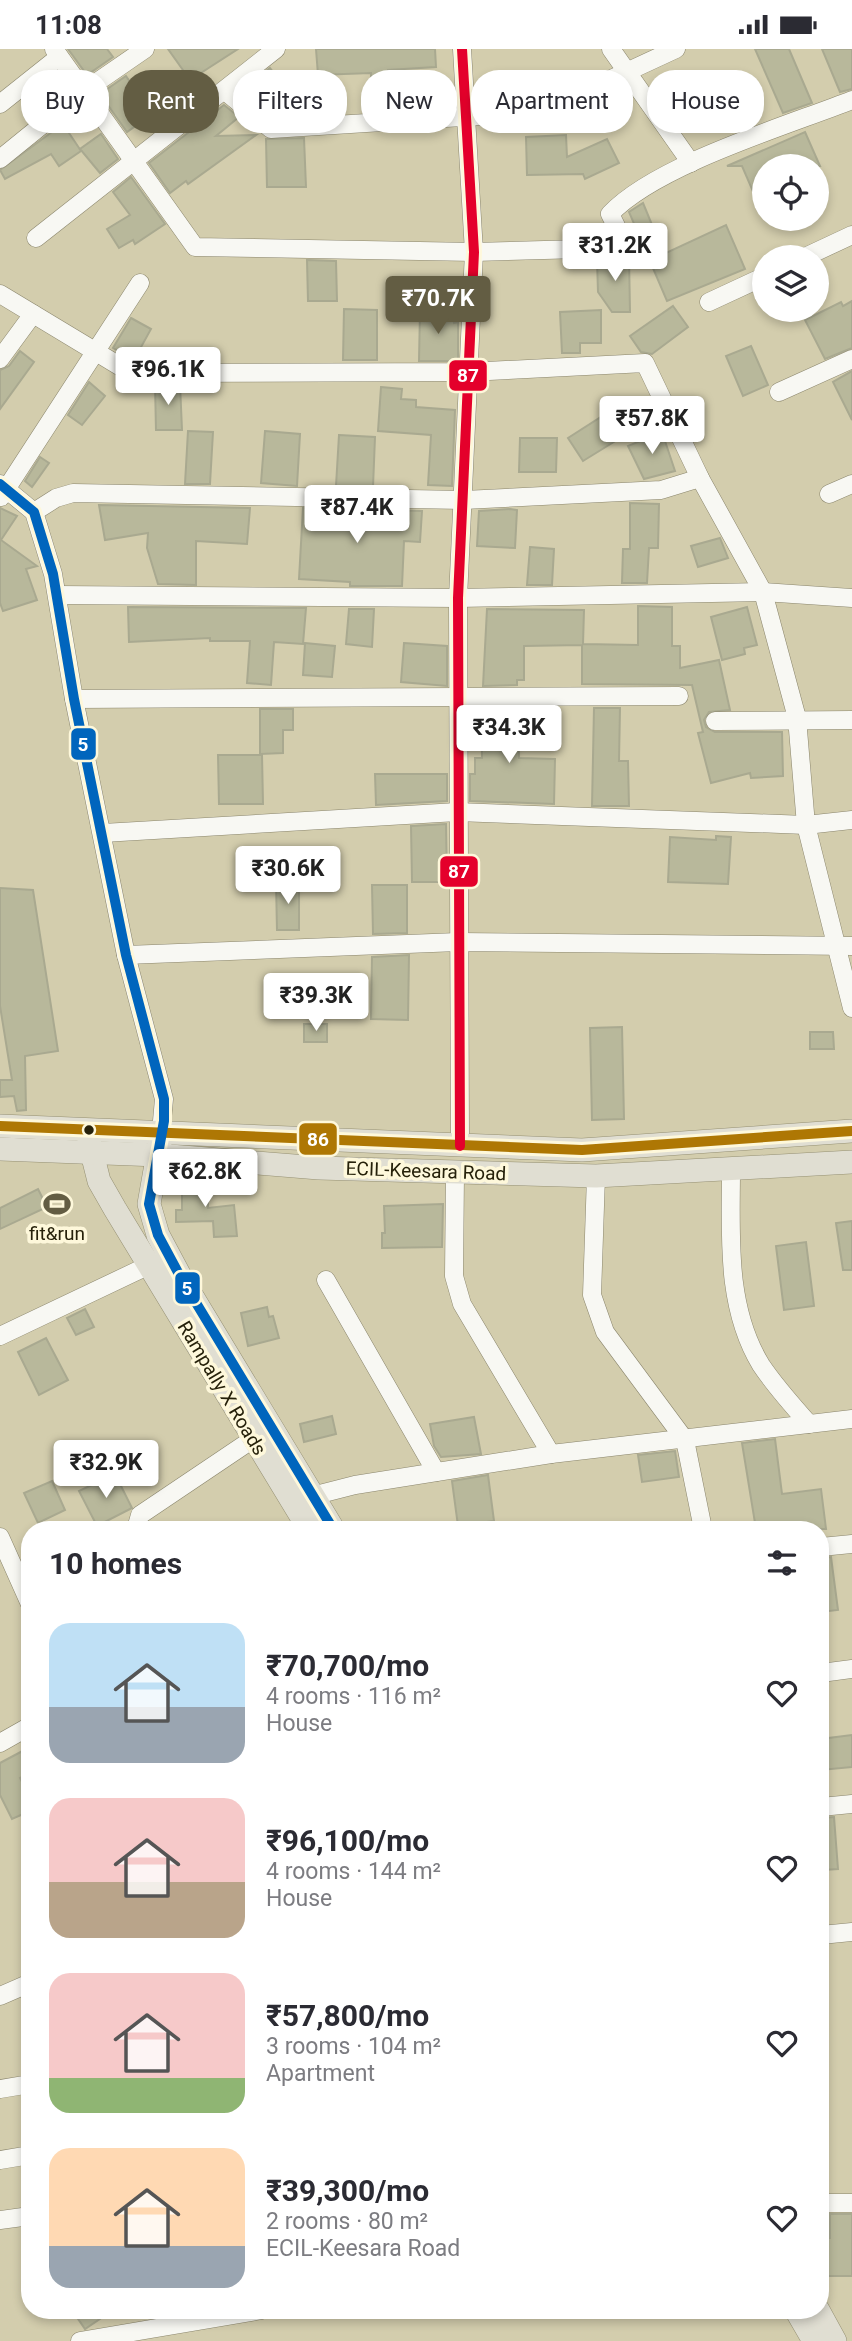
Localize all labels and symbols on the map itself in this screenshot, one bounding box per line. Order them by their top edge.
pin: ₹31.2K [558,223,672,283]
pin: ₹70.7K [381,277,495,336]
pin: ₹96.1K [111,347,225,407]
line badge: 87 [448,359,488,392]
text: 87 [457,364,479,387]
pin: ₹57.8K [595,397,709,456]
pin: ₹87.4K [300,485,414,545]
pin: ₹34.3K [452,705,566,765]
line badge: 5 [70,727,97,761]
text: 5 [78,733,89,756]
pin: ₹30.6K [231,847,345,906]
line badge: 87 [439,855,479,888]
text: 87 [448,860,470,883]
pin: ₹39.3K [259,974,373,1033]
line badge: 86 [298,1122,338,1156]
unlabelled marker [82,1123,96,1137]
text: 86 [307,1128,329,1151]
pin: ₹62.8K [148,1149,262,1209]
street label: ECIL-Keesara Road [345,1157,507,1185]
sports icon: fit&run [42,1189,72,1219]
place label: fit&run [29,1222,85,1245]
line badge: 5 [174,1271,201,1305]
text: 5 [182,1277,193,1300]
street label: Rampally X Roads [173,1317,271,1459]
pin: ₹32.9K [49,1441,163,1500]

